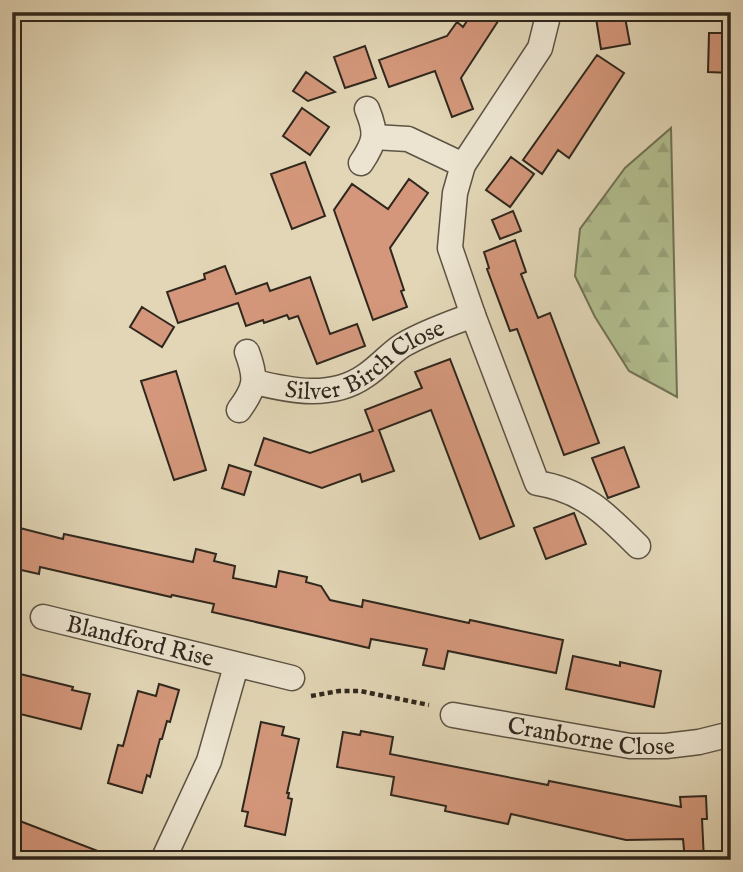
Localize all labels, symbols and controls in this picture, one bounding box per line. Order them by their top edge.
street label: Silver Birch Close [283,313,449,408]
street label: Blandford Rise [63,609,217,675]
street label: Cranborne Close [505,711,677,764]

